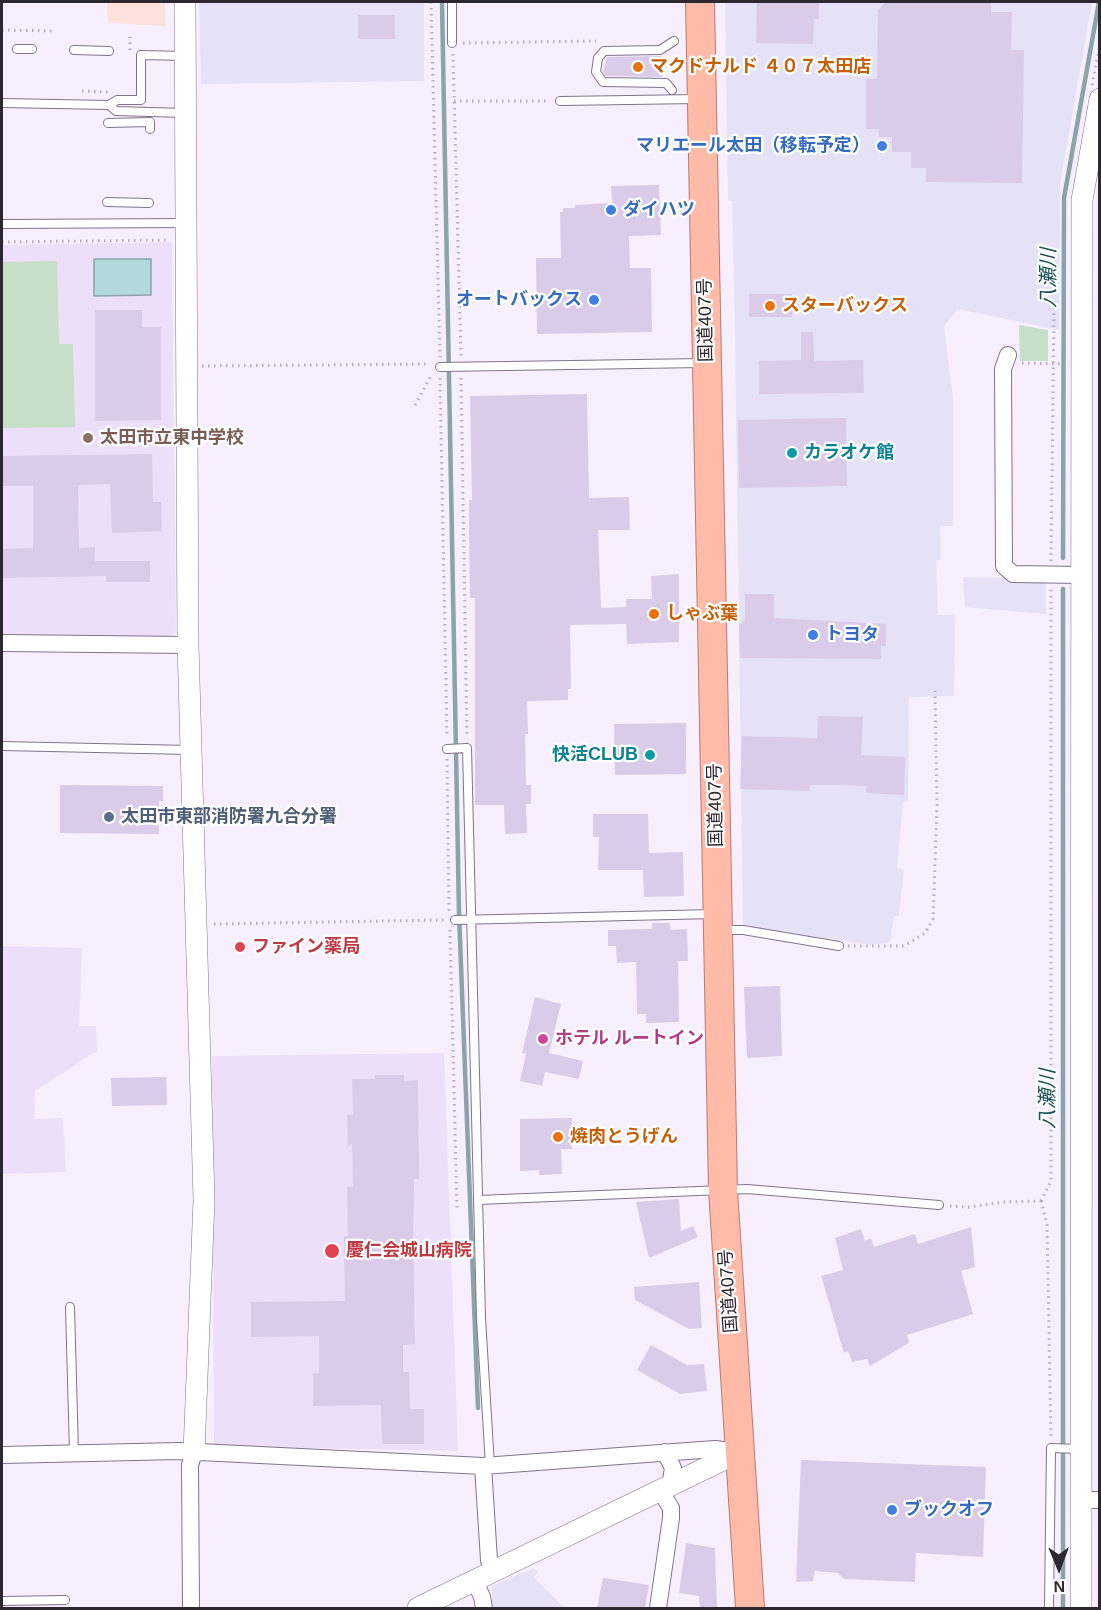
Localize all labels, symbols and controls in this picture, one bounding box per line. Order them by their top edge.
place label: マクドナルド ４０７太田店 [650,56,871,78]
marker: マクドナルド ４０７太田店 [631,60,645,74]
place label: マリエール太田（移転予定） [636,135,870,157]
marker: マリエール太田（移転予定） [875,139,889,153]
place label: ダイハツ [623,199,695,221]
marker: ダイハツ [604,203,618,217]
water label: 八瀬川 [1037,248,1061,308]
street label: 国道407号 [694,278,718,362]
place label: オートバックス [456,289,582,311]
marker: オートバックス [587,293,601,307]
place label: スターバックス [782,295,908,317]
marker: スターバックス [763,299,777,313]
place label: 太田市立東中学校 [100,427,244,449]
marker: 太田市立東中学校 [81,431,95,445]
place label: カラオケ館 [804,442,894,464]
marker: カラオケ館 [785,446,799,460]
place label: しゃぶ葉 [666,603,738,625]
marker: しゃぶ葉 [647,607,661,621]
place label: トヨタ [825,624,879,646]
marker: トヨタ [806,628,820,642]
place label: 快活CLUB [552,744,638,766]
marker: 快活CLUB [643,748,657,762]
street label: 国道407号 [704,763,728,847]
place label: 太田市東部消防署九合分署 [121,806,337,828]
marker: 太田市東部消防署九合分署 [102,810,116,824]
place label: ファイン薬局 [252,936,360,958]
marker: ファイン薬局 [233,940,247,954]
place label: ホテル ルートイン [555,1028,704,1050]
marker: ホテル ルートイン [536,1032,550,1046]
water label: 八瀬川 [1036,1069,1060,1129]
place label: 焼肉とうげん [570,1126,678,1148]
marker: 焼肉とうげん [551,1130,565,1144]
place label: 慶仁会城山病院 [346,1240,472,1262]
marker: 慶仁会城山病院 [323,1242,341,1260]
street label: 国道407号 [715,1248,743,1334]
place label: ブックオフ [904,1499,994,1521]
marker: ブックオフ [885,1503,899,1517]
north arrow [1029,1538,1089,1598]
text: N [1053,1578,1065,1595]

